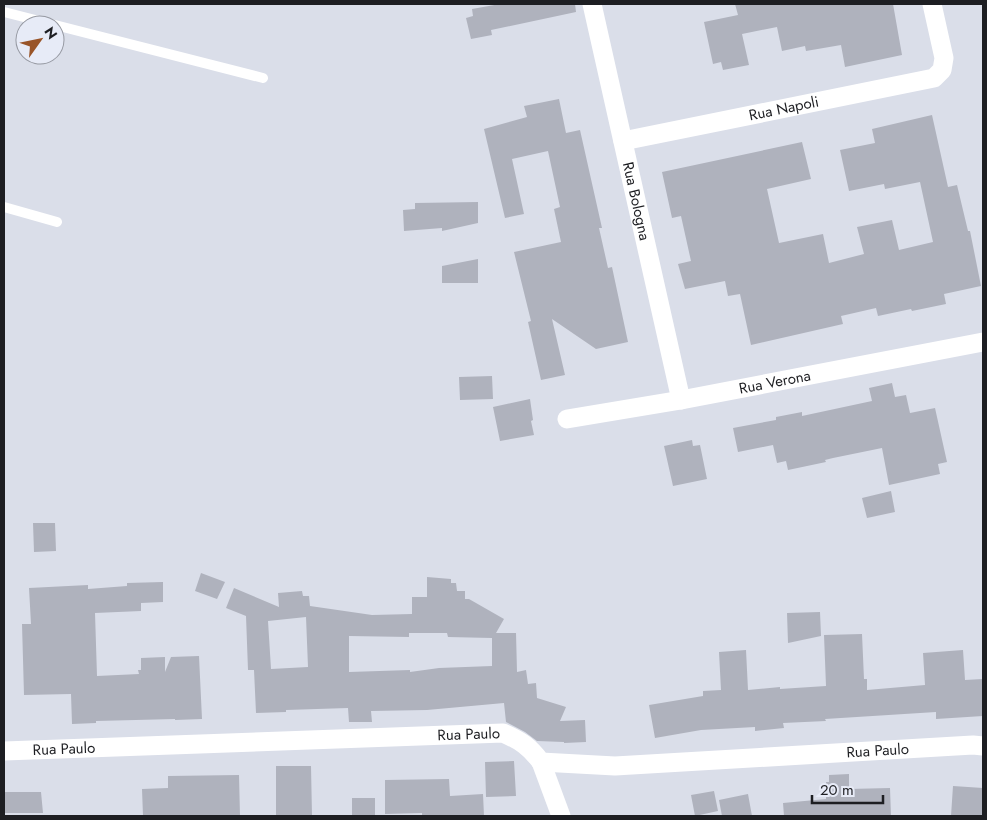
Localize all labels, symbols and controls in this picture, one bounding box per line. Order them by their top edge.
north arrow [15,15,65,65]
text: N [39,23,62,43]
street label: Rua Napoli [747,91,821,126]
street label: Rua Bologna [617,160,656,242]
street label: Rua Verona [737,364,812,400]
street label: Rua Paulo [437,722,500,746]
street label: Rua Paulo [32,737,96,761]
street label: Rua Paulo [846,738,909,763]
scale bar [812,772,883,804]
text: 20 m [820,779,854,801]

